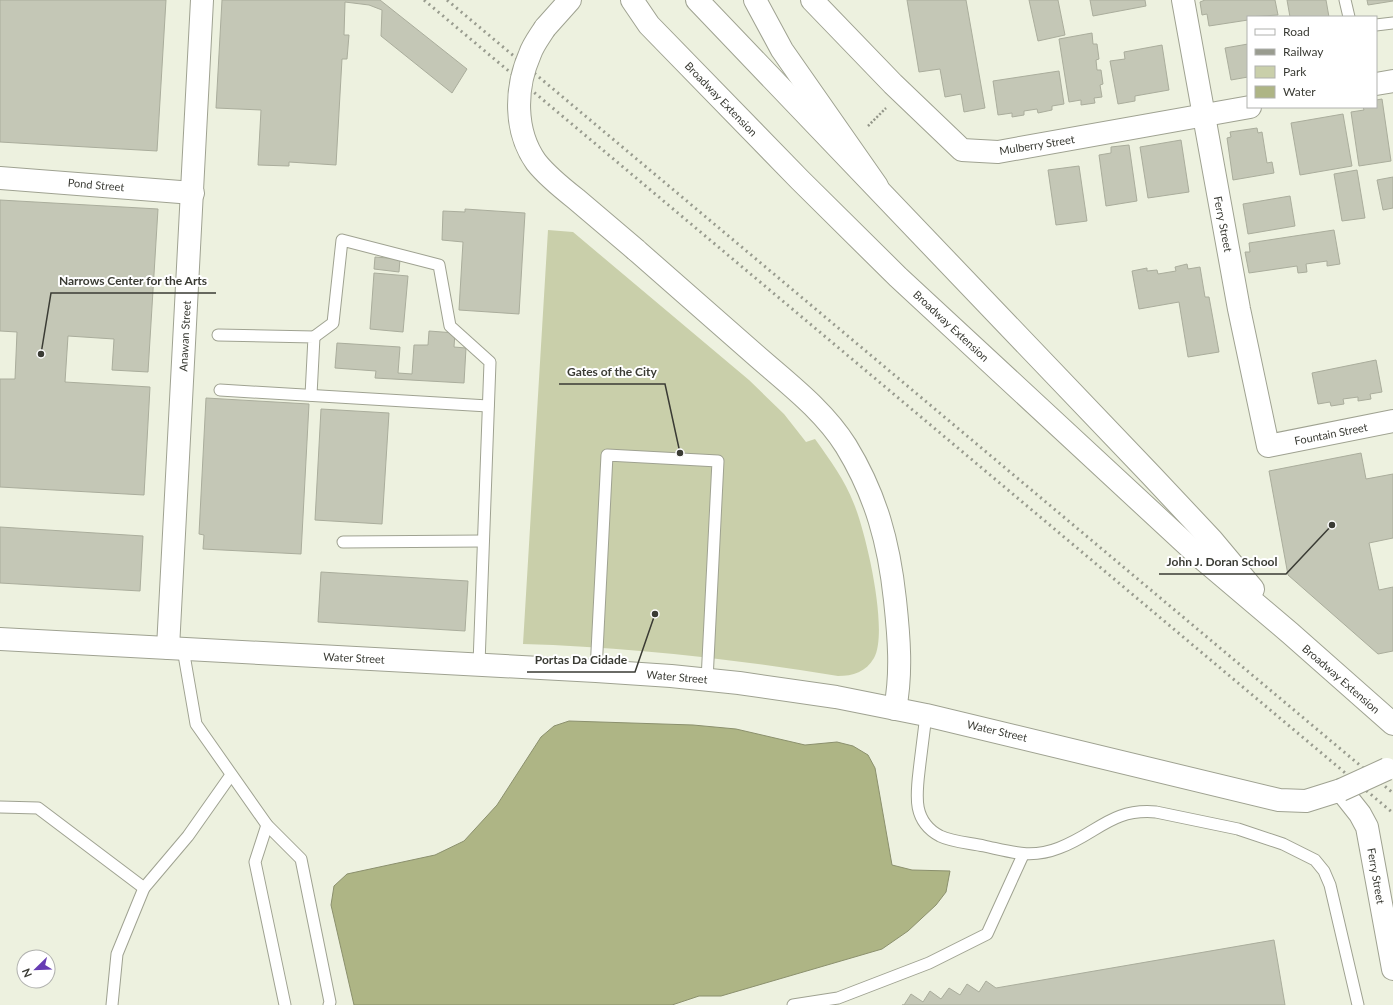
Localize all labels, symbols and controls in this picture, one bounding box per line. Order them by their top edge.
legend [1247,16,1377,108]
text: Road [1283,24,1310,39]
text: Railway [1283,44,1324,59]
street label: Broadway Extension [683,59,760,138]
text: Park [1283,64,1307,79]
text: Water [1283,84,1316,99]
street label: Mulberry Street [998,132,1076,157]
street label: Pond Street [67,176,125,193]
street label: Ferry Street [1212,195,1235,253]
callout: Narrows Center for the Arts [51,269,216,293]
text: Narrows Center for the Arts [59,273,207,288]
street label: Broadway Extension [911,287,992,364]
street label: Anawan Street [176,300,193,372]
callout: Gates of the City [559,360,665,384]
text: Gates of the City [567,364,658,379]
street label: Fountain Street [1293,420,1369,447]
callout: John J. Doran School [1159,550,1286,574]
text: John J. Doran School [1167,554,1277,569]
street label: Broadway Extension [1300,641,1383,716]
callout: Portas Da Cidade [527,648,635,672]
street label: Water Street [323,649,385,666]
text: Portas Da Cidade [535,652,628,667]
street label: Water Street [646,667,708,686]
street label: Water Street [966,717,1029,744]
street label: Ferry Street [1365,847,1388,905]
north arrow [16,949,56,989]
text: N [19,967,34,980]

